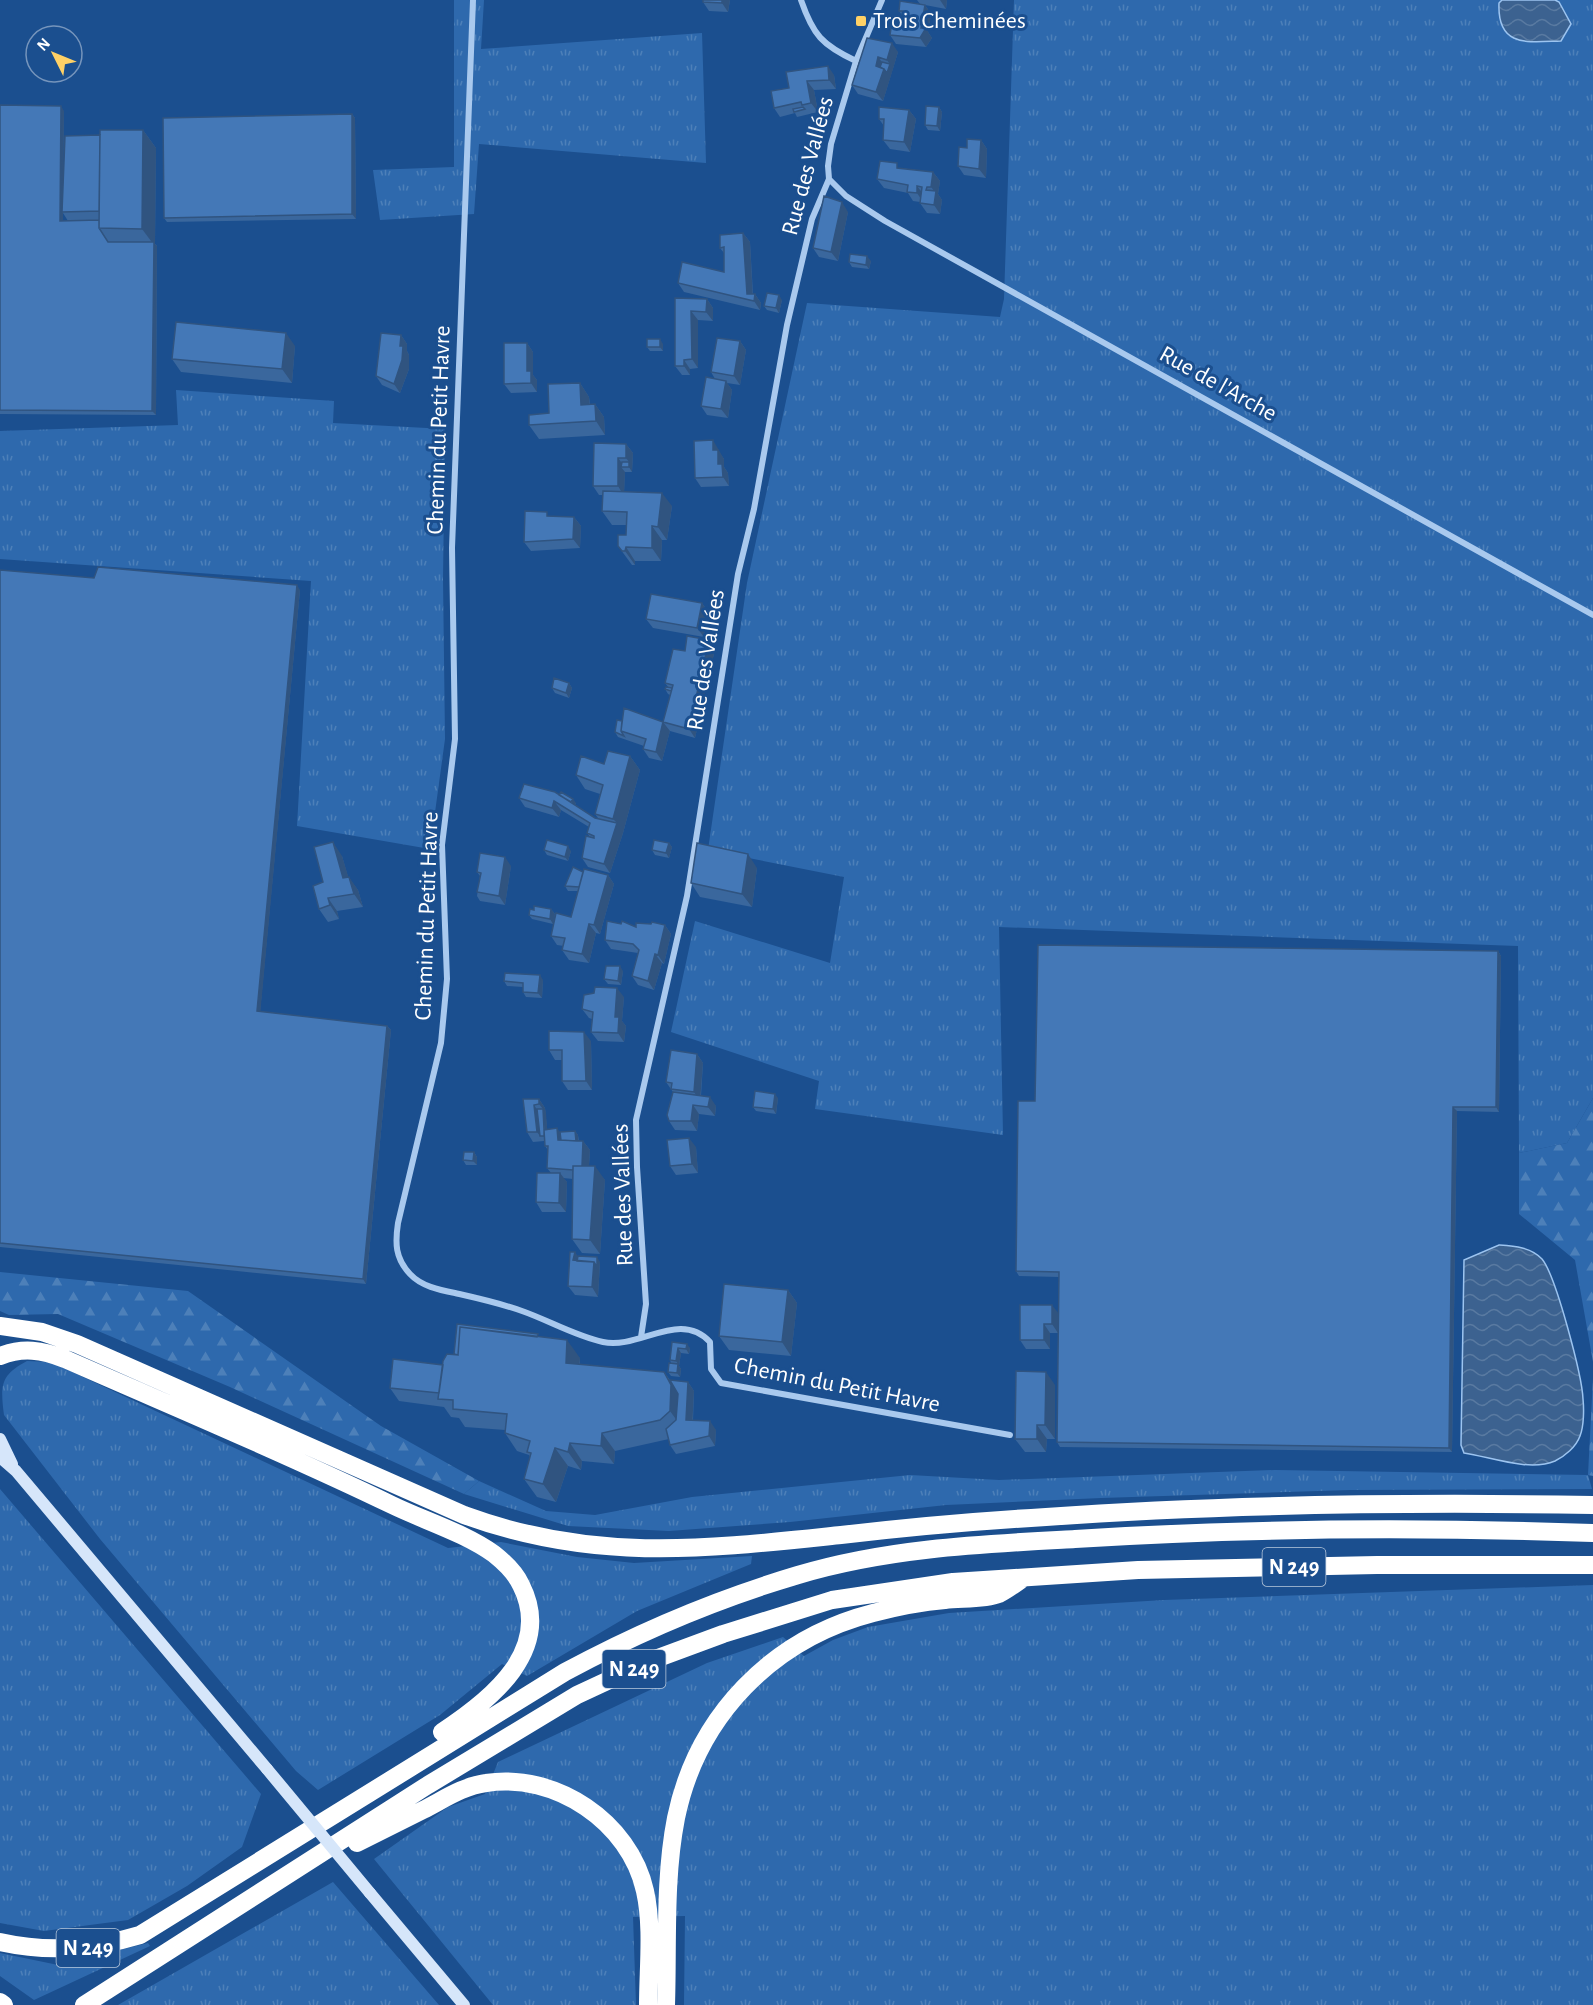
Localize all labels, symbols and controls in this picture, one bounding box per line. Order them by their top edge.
place label: Trois Cheminées [873,9,1026,33]
marker: Trois Cheminées [854,14,868,28]
north arrow [24,24,84,84]
text: N [34,35,53,54]
street label: Rue des Vallées [778,94,838,238]
street label: Chemin du Petit Havre [423,325,455,535]
street label: Rue de l'Arche [1155,342,1281,426]
street label: Rue des Vallées [683,588,729,732]
street label: Chemin du Petit Havre [411,811,443,1021]
street label: Rue des Vallées [609,1123,637,1267]
street label: Chemin du Petit Havre [732,1353,942,1417]
road number: N 249 [1262,1548,1326,1586]
road number: N 249 [602,1650,666,1688]
road number: N 249 [56,1929,119,1967]

